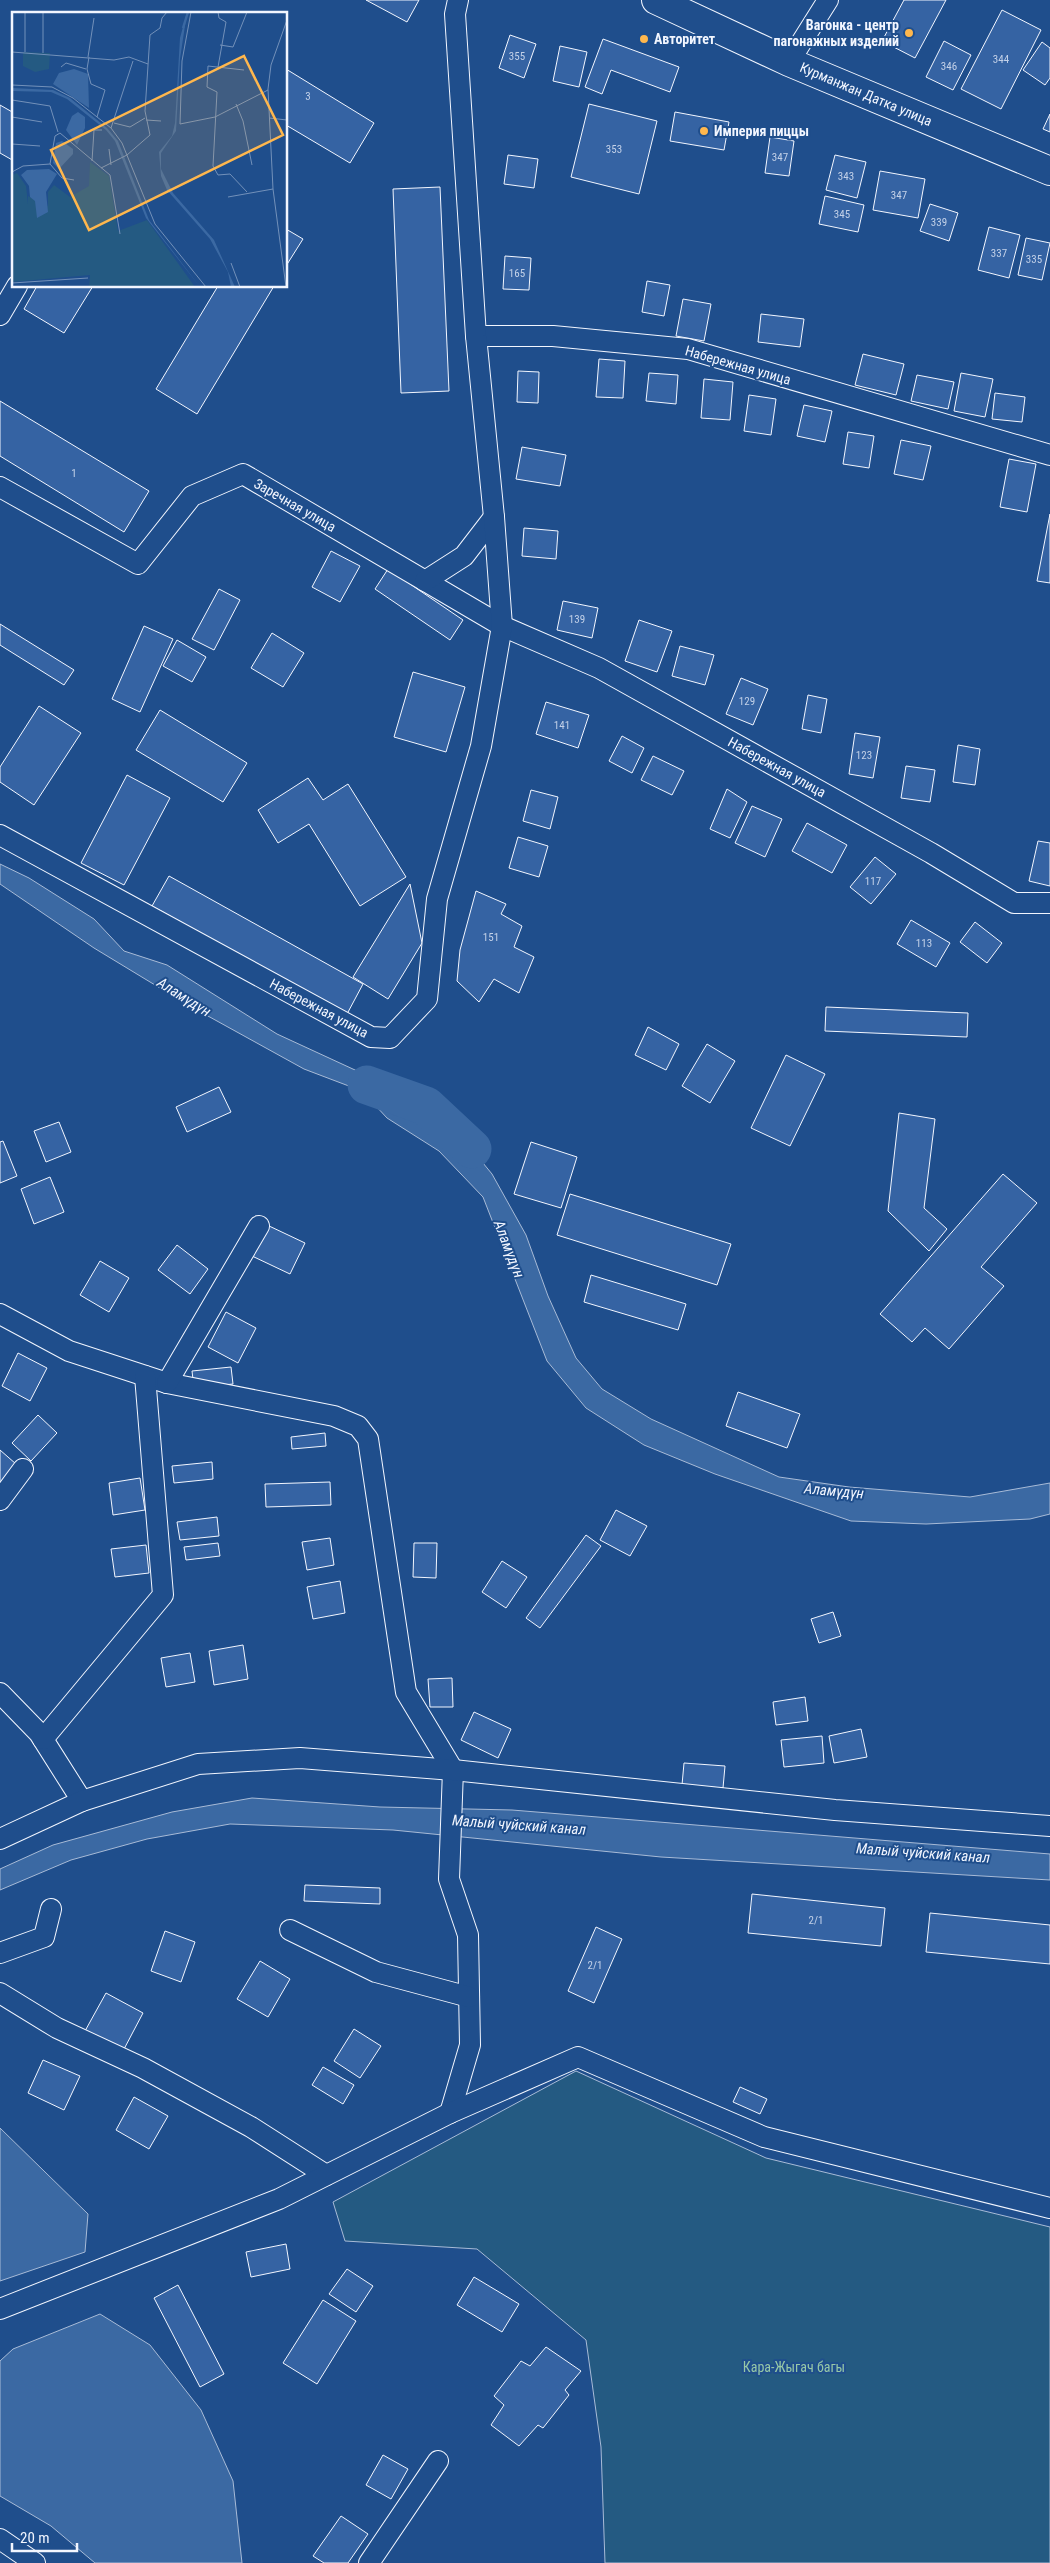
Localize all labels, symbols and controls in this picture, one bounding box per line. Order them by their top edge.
inset map [12,12,288,288]
place label: Вагонка - центр пагонажных изделий [774,17,899,49]
marker: Вагонка - центр пагонажных изделий [903,27,915,39]
place label: Авторитет [654,31,716,47]
marker: Авторитет [638,33,650,45]
house number: 355 [509,50,525,63]
house number: 344 [993,53,1010,66]
street label: Курманжан Датка улица [798,59,934,129]
house number: 346 [941,60,957,73]
house number: 3 [305,90,311,103]
place label: Империя пиццы [714,123,809,139]
marker: Империя пиццы [698,125,710,137]
house number: 353 [606,143,622,156]
house number: 347 [772,151,788,164]
house number: 343 [838,170,854,183]
house number: 347 [891,189,907,202]
house number: 345 [834,208,850,221]
house number: 339 [931,216,947,229]
house number: 337 [991,247,1007,260]
house number: 335 [1026,253,1042,266]
house number: 165 [509,267,525,280]
street label: Набережная улица [683,342,793,388]
house number: 1 [71,467,77,480]
street label: Заречная улица [251,475,339,535]
house number: 139 [569,613,585,626]
house number: 129 [739,695,755,708]
house number: 141 [554,719,570,732]
street label: Набережная улица [725,734,829,800]
house number: 123 [856,749,872,762]
house number: 117 [865,875,881,888]
house number: 151 [483,931,499,944]
house number: 113 [916,937,932,950]
water label: Аламүдүн [153,973,214,1021]
street label: Набережная улица [267,975,371,1041]
water label: Аламүдүн [489,1217,528,1280]
water label: Аламүдүн [802,1479,865,1503]
water label: Малый чуйский канал [451,1811,587,1839]
water label: Малый чуйский канал [855,1839,991,1867]
house number: 2/1 [809,1914,823,1927]
house number: 2/1 [588,1959,602,1972]
park label: Кара-Жыгач багы [743,2359,845,2375]
scale bar [12,2520,78,2552]
text: 20 m [20,2529,50,2547]

